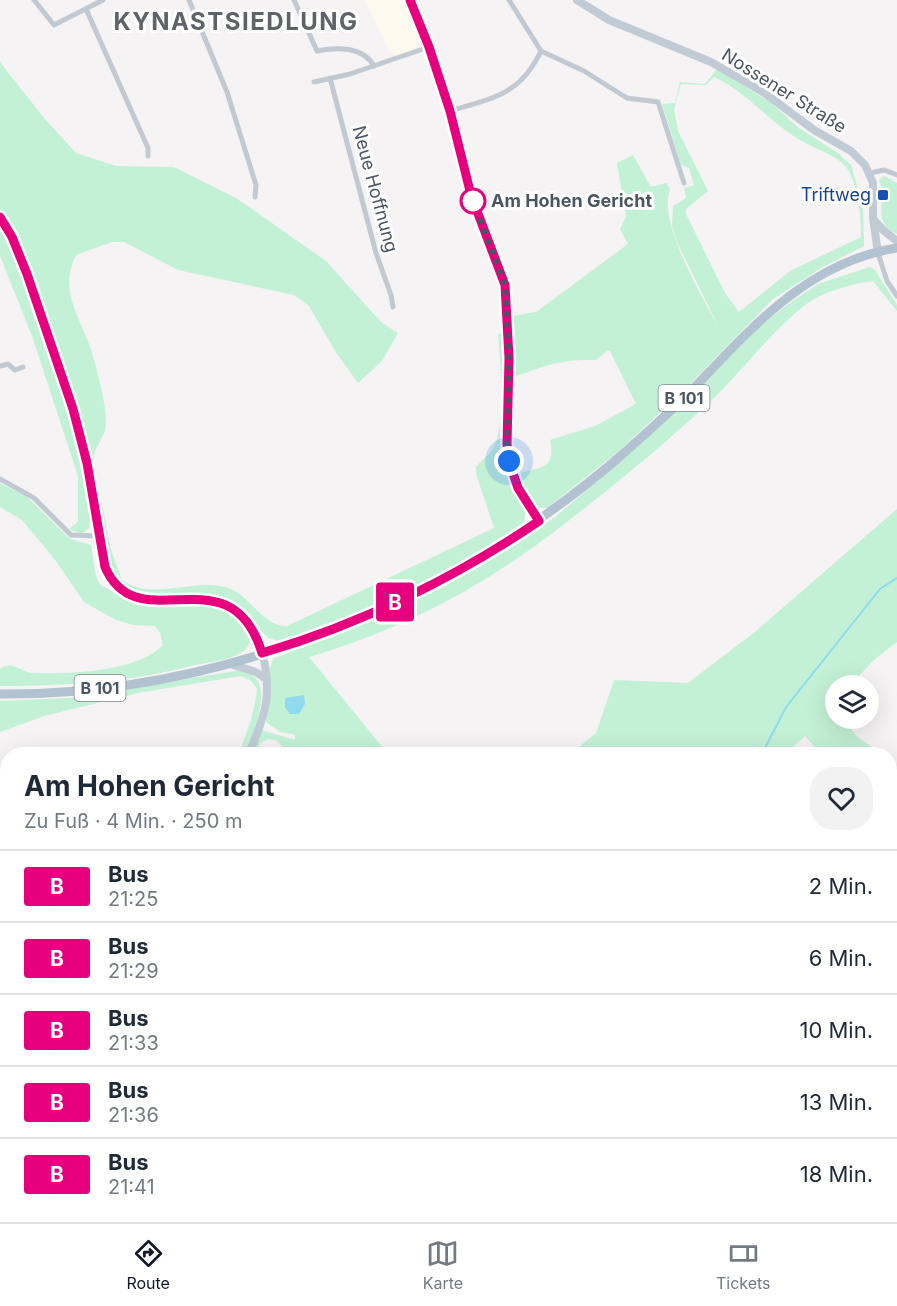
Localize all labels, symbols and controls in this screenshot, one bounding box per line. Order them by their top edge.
district label: KYNASTSIEDLUNG [113,7,359,36]
street label: Nossener Straße [718,44,850,137]
street label: Neue Hoffnung [349,123,402,254]
place label: Triftweg [801,184,871,205]
marker: Am Hohen Gericht [460,188,486,214]
marker: Triftweg [876,188,890,202]
place label: Am Hohen Gericht [491,190,652,211]
road number: B 101 [658,385,710,411]
your location [494,446,524,476]
line badge: B [376,582,414,622]
text: B [388,590,402,615]
road number: B 101 [74,675,126,701]
map controls [825,675,879,729]
button: layers [825,675,879,729]
button: heart [810,767,873,830]
text: Am Hohen Gericht [24,769,274,803]
text: Zu Fuß · 4 Min. · 250 m [24,809,243,833]
text: Bus [108,861,149,887]
text: 2 Min. [809,873,873,899]
text: B [50,874,64,899]
text: 21:25 [108,887,158,911]
text: Bus [108,933,149,959]
text: 6 Min. [809,945,873,971]
text: B [50,946,64,971]
text: 21:29 [108,959,159,983]
text: Bus [108,1005,149,1031]
text: 10 Min. [799,1017,873,1043]
text: B [50,1018,64,1043]
text: 21:33 [108,1031,159,1055]
text: Bus [108,1077,149,1103]
text: 13 Min. [800,1089,873,1115]
text: B [50,1090,64,1115]
text: 21:36 [108,1103,159,1127]
text: Bus [108,1149,149,1175]
text: 18 Min. [800,1161,873,1187]
text: B [50,1162,64,1187]
text: 21:41 [108,1175,155,1199]
tab: Route [126,1237,170,1293]
tab: Karte [423,1237,463,1293]
tab: Tickets [716,1237,771,1293]

